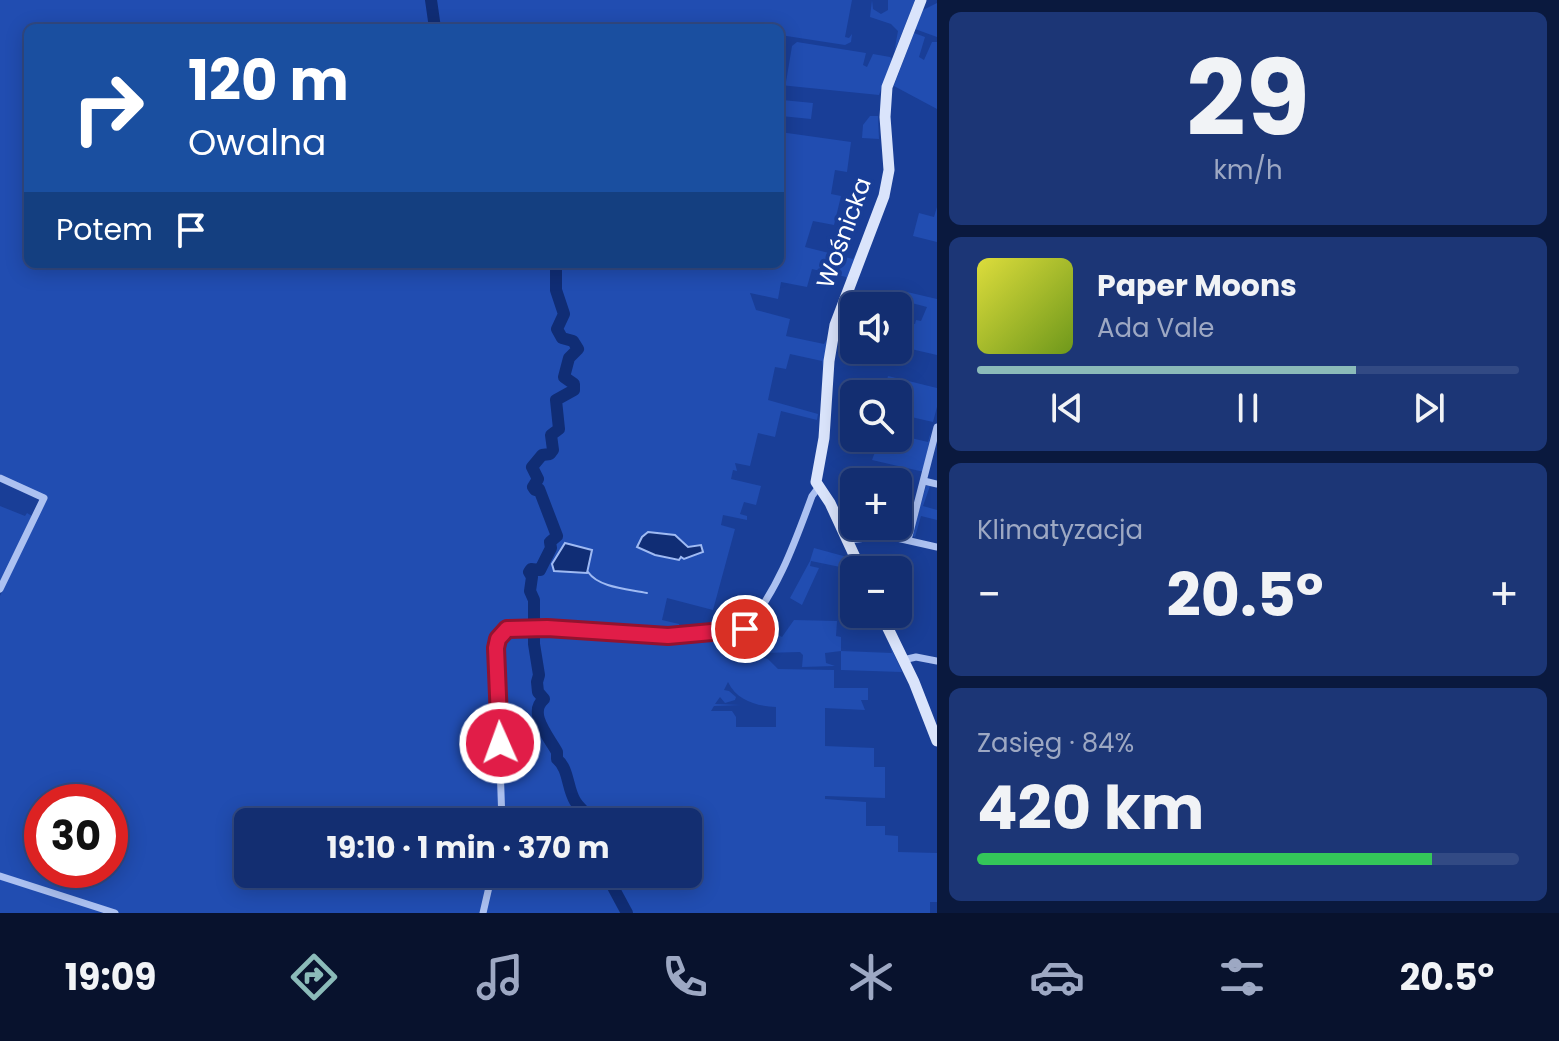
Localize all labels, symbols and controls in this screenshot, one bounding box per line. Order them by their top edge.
text: 29 [1186,26,1310,171]
text: 120 m [188,41,349,120]
icon: right [56,56,160,160]
text: Owalna [188,117,326,168]
text: km/h [1213,152,1283,188]
street label: Wośnicka [808,173,879,293]
text: Potem [56,208,153,251]
icon: arrive [169,208,213,252]
text: Paper Moons [1097,264,1297,307]
map controls [840,292,912,628]
button: sound [840,292,912,364]
text: Ada Vale [1097,310,1214,346]
button: search [840,380,912,452]
icon: previous [1045,386,1089,430]
icon: pause [1226,386,1270,430]
icon: next [1407,386,1451,430]
button: + [840,468,912,540]
text: Klimatyzacja [977,512,1143,548]
text: 20.5° [1167,553,1324,637]
button: − [840,556,912,628]
text: − [977,564,1001,625]
text: + [1489,564,1519,625]
pin [711,595,779,663]
icon: arrive [723,607,767,651]
position arrow [458,701,542,785]
text: Zasięg · 84% [977,725,1134,761]
text: 420 km [977,766,1204,850]
speed limit sign: 30 [24,784,128,888]
text: 19:10 · 1 min · 370 m [327,826,609,869]
icon: directions [286,949,342,1005]
icon: music [472,949,528,1005]
icon: phone [657,949,713,1005]
icon: climate [843,949,899,1005]
icon: car [1029,949,1085,1005]
icon: filters [1214,949,1270,1005]
text: 19:09 [65,952,156,1003]
text: 20.5° [1400,952,1494,1003]

